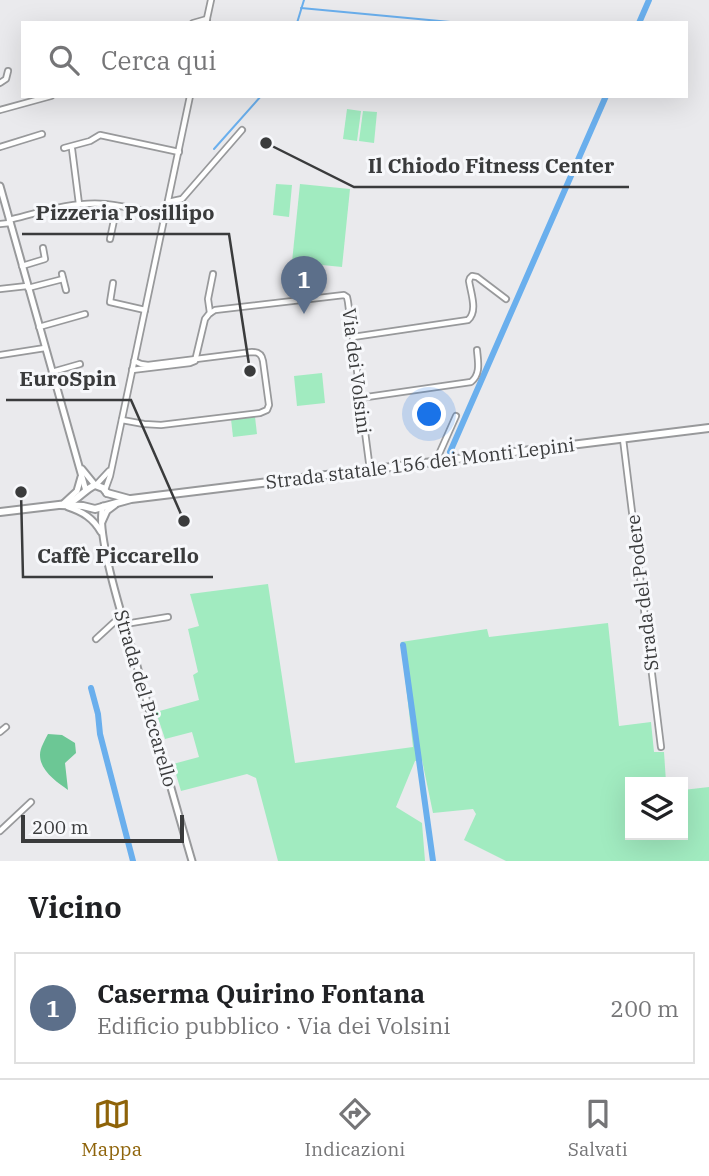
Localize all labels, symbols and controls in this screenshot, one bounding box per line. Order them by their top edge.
search box [21,21,688,98]
icon: search [45,41,83,79]
text: Cerca qui [101,43,216,77]
callout: Il Chiodo Fitness Center [354,145,629,187]
text: Il Chiodo Fitness Center [368,151,615,179]
callout: Pizzeria Posillipo [22,192,229,234]
text: Pizzeria Posillipo [36,198,214,226]
pin: 1 [281,256,327,314]
street label: Via dei Volsini [337,307,377,435]
callout: EuroSpin [6,358,131,400]
text: EuroSpin [19,364,117,392]
your location [412,397,446,431]
street label: Strada statale 156 dei Monti Lepini [264,432,576,494]
street label: Strada del Podere [620,513,664,673]
callout: Caffè Piccarello [23,535,213,577]
text: Caffè Piccarello [37,541,199,569]
street label: Strada del Piccarello [109,607,183,789]
map controls [625,777,688,840]
button: layers [625,777,688,840]
scale bar [21,812,184,844]
text: 200 m [32,815,89,839]
text: Vicino [28,887,122,926]
text: Caserma Quirino Fontana [97,976,425,1010]
text: 1 [46,993,60,1023]
text: 200 m [610,993,679,1023]
text: Edificio pubblico · Via dei Volsini [97,1010,451,1040]
tab: Mappa [81,1095,142,1161]
tab: Indicazioni [304,1095,405,1161]
tab: Salvati [568,1095,628,1161]

